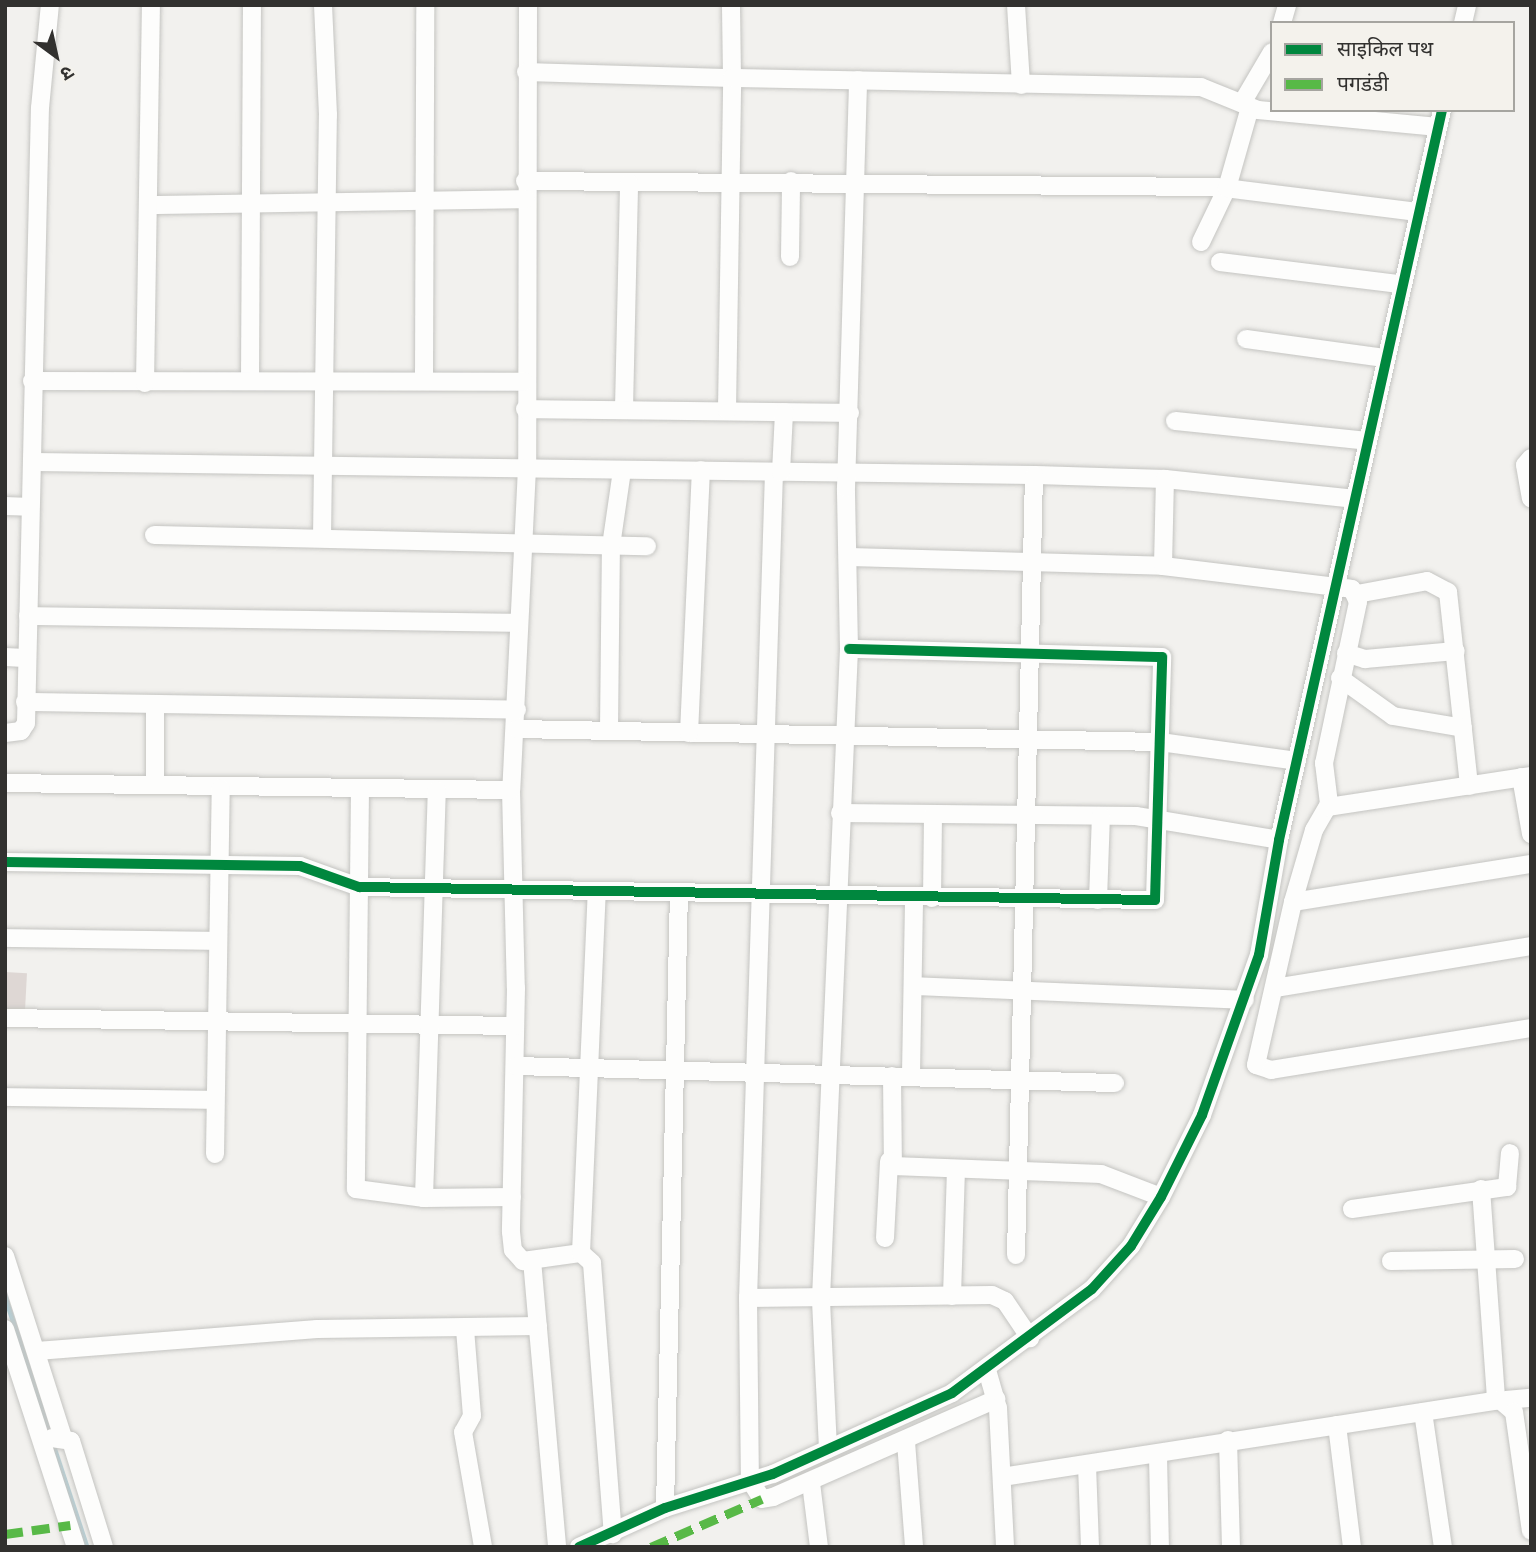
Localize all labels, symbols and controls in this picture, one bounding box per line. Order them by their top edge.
north arrow [21,21,91,91]
legend [1270,21,1515,112]
text: साइकिल पथ [1337,34,1433,62]
text: उ [56,61,79,87]
text: पगडंडी [1337,69,1389,97]

